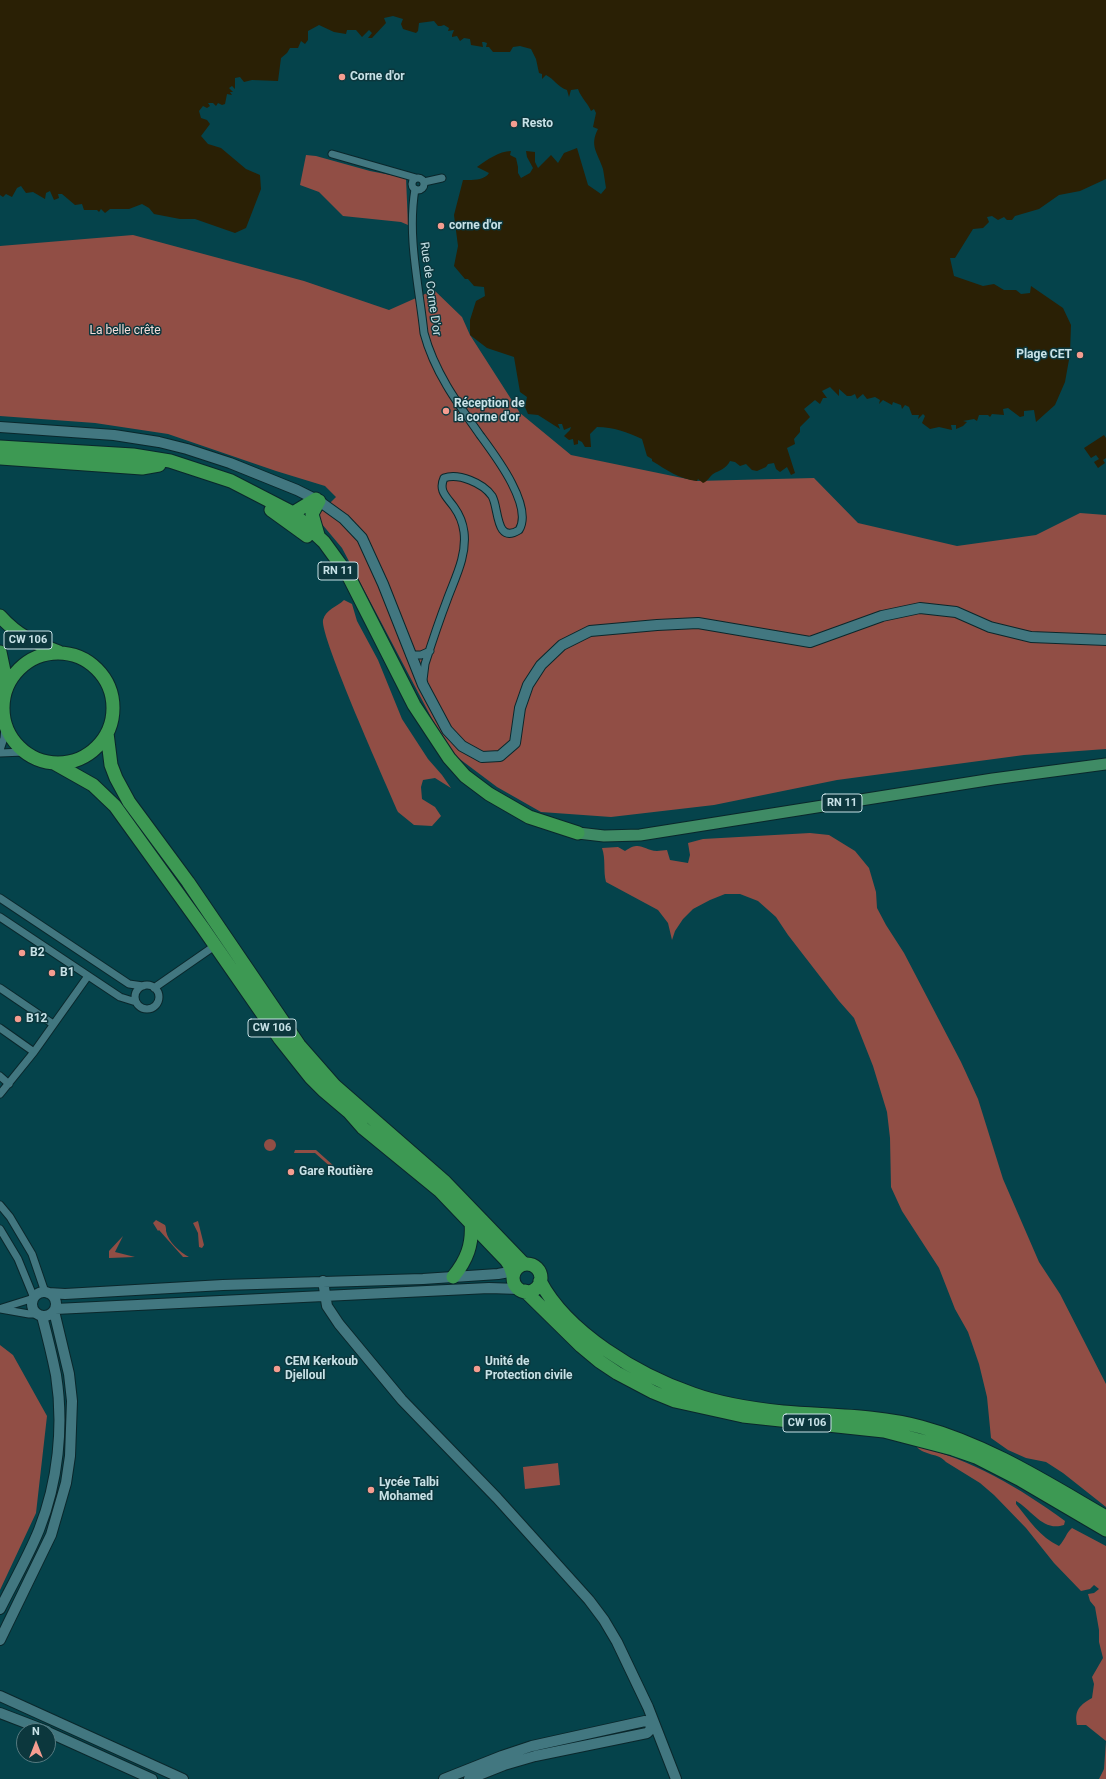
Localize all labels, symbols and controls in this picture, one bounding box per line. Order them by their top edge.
place label: Corne d'or [350,70,405,84]
marker: Corne d'or [337,72,347,82]
place label: Resto [522,117,553,131]
marker: Resto [509,119,519,129]
place label: corne d'or [449,219,502,233]
marker: corne d'or [436,221,446,231]
street label: Rue de Corne D'or [416,241,444,337]
park label: La belle crête [89,324,161,338]
place label: Plage CET [1016,348,1072,362]
marker: Plage CET [1075,350,1085,360]
place label: Réception de la corne d'or [454,397,525,425]
marker: Réception de la corne d'or [441,406,451,416]
road number: RN 11 [318,562,358,580]
road number: CW 106 [4,631,52,649]
road number: RN 11 [822,794,862,812]
place label: B2 [30,946,45,960]
marker: B2 [17,948,27,958]
place label: B1 [60,966,75,980]
marker: B1 [47,968,57,978]
place label: B12 [26,1012,47,1026]
marker: B12 [13,1014,23,1024]
road number: CW 106 [248,1019,296,1037]
place label: Gare Routière [299,1165,373,1179]
marker: Gare Routière [286,1167,296,1177]
place label: CEM Kerkoub Djelloul [285,1355,358,1383]
place label: Unité de Protection civile [485,1355,573,1383]
marker: CEM Kerkoub Djelloul [272,1364,282,1374]
marker: Unité de Protection civile [472,1364,482,1374]
road number: CW 106 [783,1414,831,1432]
place label: Lycée Talbi Mohamed [379,1476,439,1504]
marker: Lycée Talbi Mohamed [366,1485,376,1495]
north arrow [16,1723,56,1763]
text: N [32,1725,40,1738]

